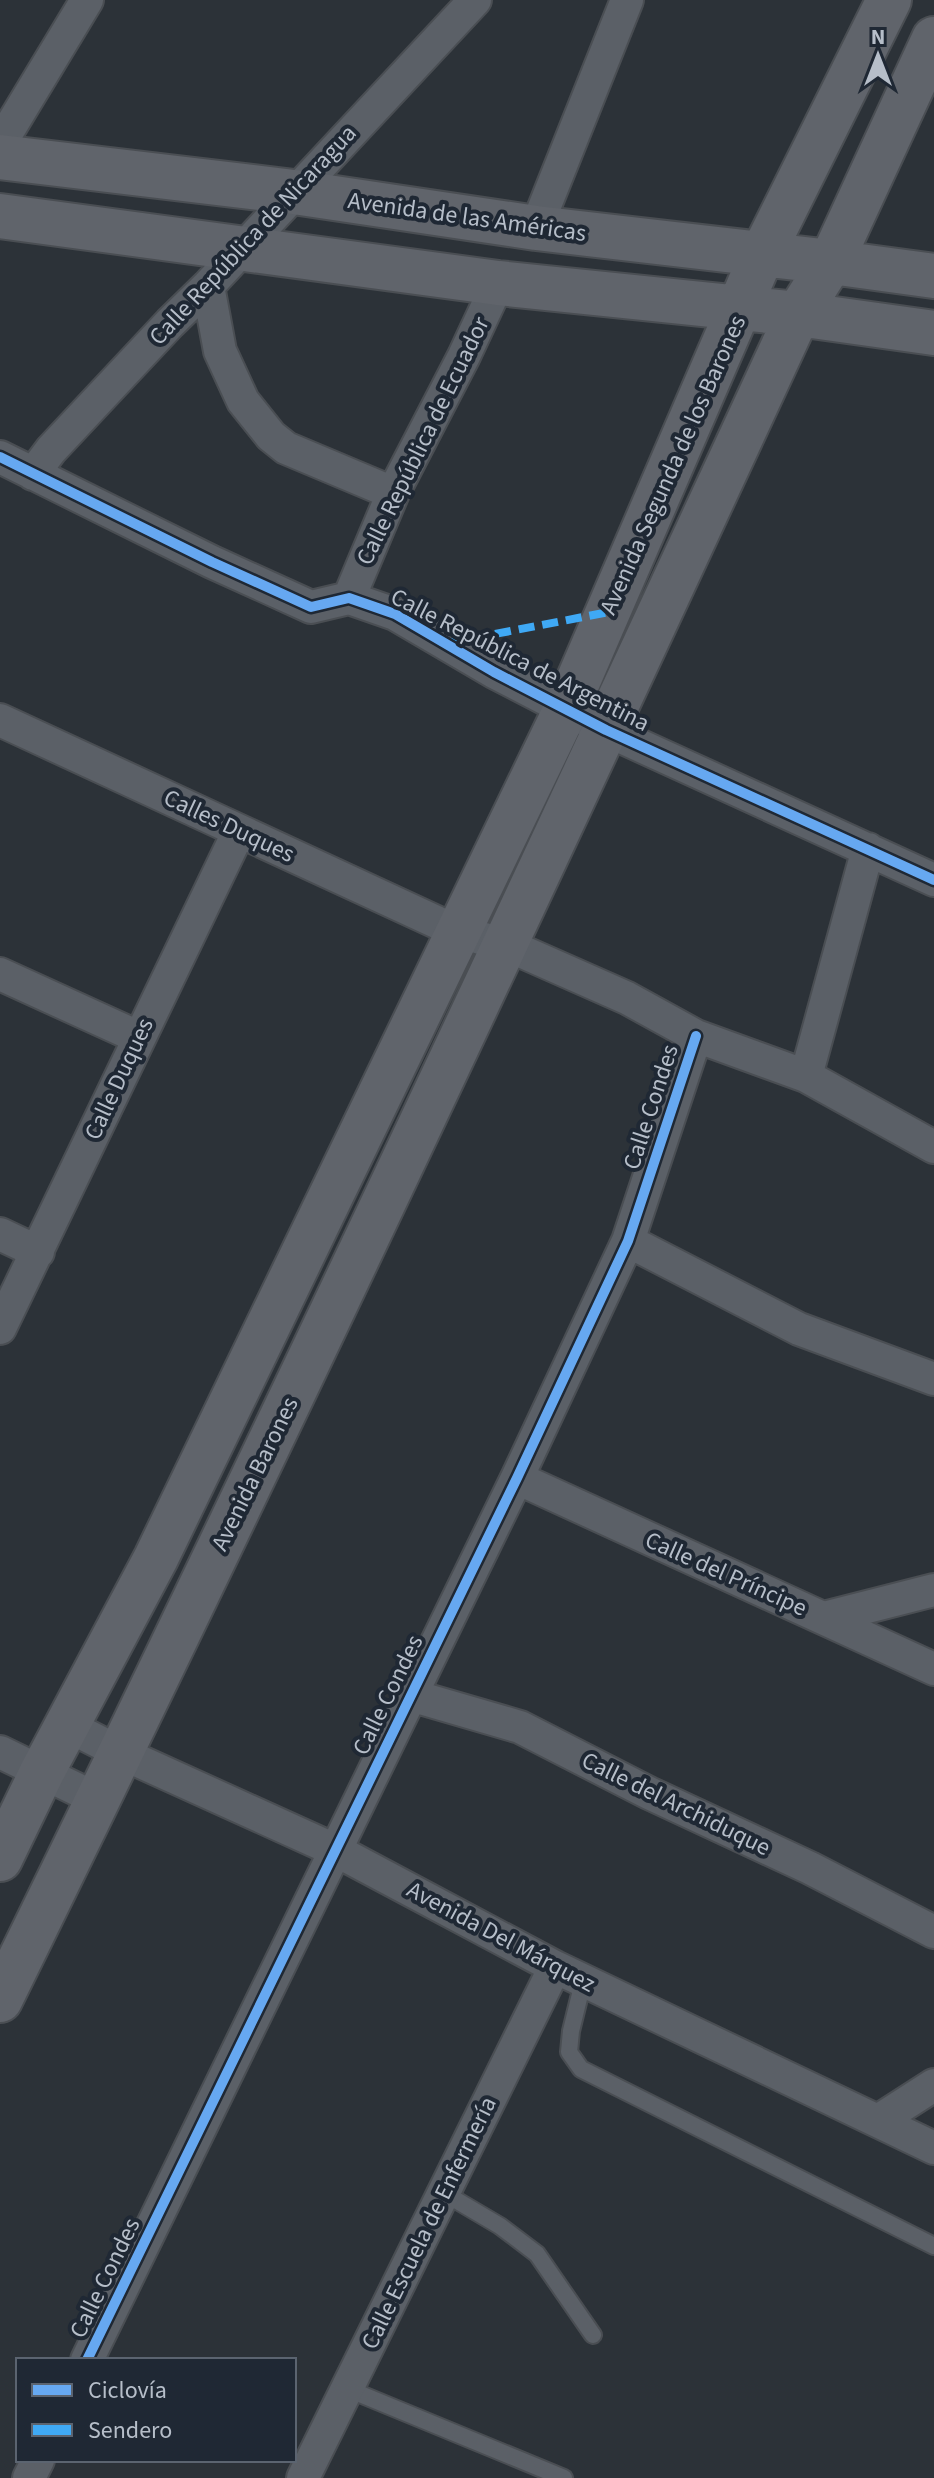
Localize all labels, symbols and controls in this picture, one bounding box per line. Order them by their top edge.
north arrow [838,16,918,96]
text: N [871,21,885,53]
street label: Calle República de Nicaragua [141,117,365,353]
street label: Avenida de las Américas [346,183,588,251]
street label: Calle República de Ecuador [348,310,499,571]
street label: Avenida Segunda de los Barones [591,310,755,620]
street label: Calle República de Argentina [384,579,656,741]
street label: Calles Duques [158,780,300,872]
street label: Calle Duques [75,1012,163,1146]
street label: Calle Condes [614,1040,688,1174]
street label: Avenida Barones [203,1391,307,1557]
street label: Calle del Príncipe [639,1523,813,1625]
street label: Calle Condes [344,1629,432,1761]
street label: Calle del Archiduque [575,1743,777,1865]
street label: Avenida Del Márquez [401,1873,601,2001]
street label: Calle Escuela de Enfermería [352,2091,506,2355]
street label: Calle Condes [61,2212,149,2344]
legend [16,2358,296,2462]
text: Ciclovía [88,2373,167,2408]
text: Sendero [88,2413,172,2448]

